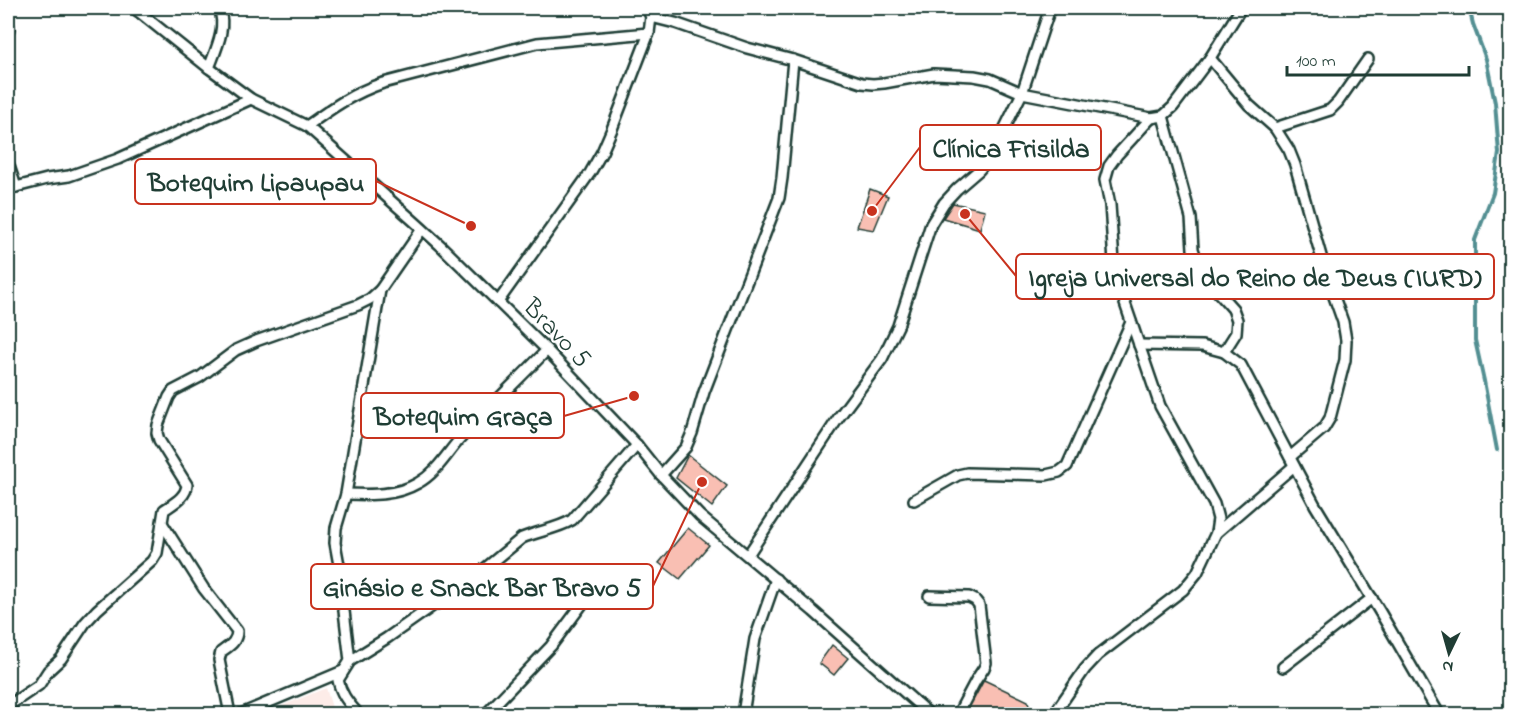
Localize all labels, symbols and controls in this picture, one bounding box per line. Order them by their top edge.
scale bar [1287,39,1468,77]
text: 100 m [1296,49,1336,75]
callout: Clínica Frisilda [920,125,1101,170]
text: Clínica Frisilda [932,131,1090,170]
callout: Botequim Lipaupau [135,159,376,204]
text: Botequim Lipaupau [146,165,364,204]
callout: Igreja Universal do Reino de Deus (IURD) [1016,254,1494,299]
text: Igreja Universal do Reino de Deus (IURD) [1028,260,1482,300]
street label: Bravo 5 [512,290,599,378]
callout: Botequim Graça [361,393,564,438]
text: Botequim Graça [372,399,552,438]
callout: Ginásio e Snack Bar Bravo 5 [311,564,653,609]
text: Ginásio e Snack Bar Bravo 5 [323,570,642,609]
north arrow [1419,623,1479,683]
text: N [1441,654,1454,678]

